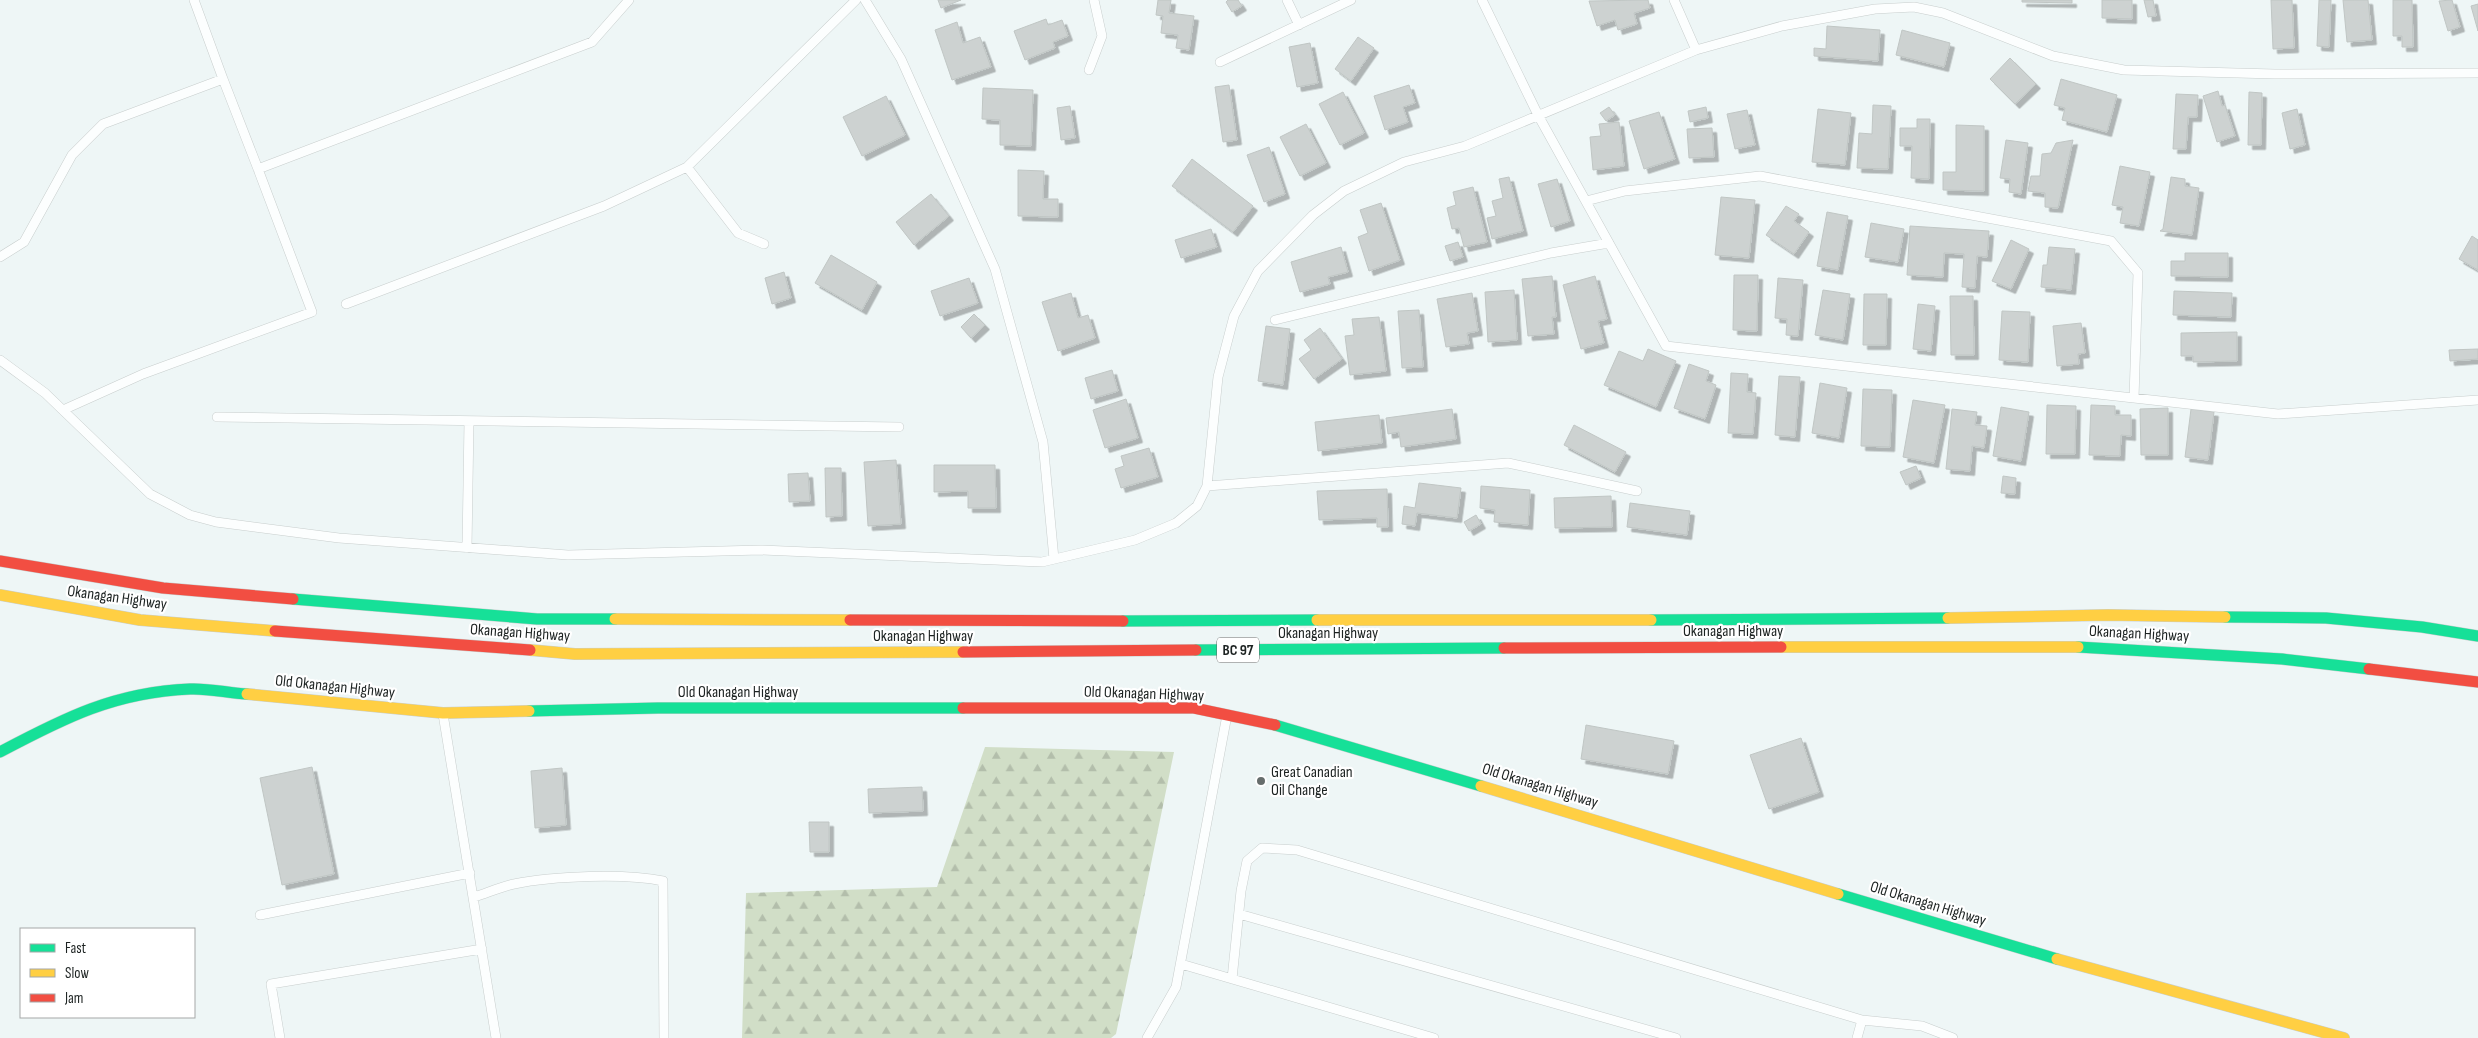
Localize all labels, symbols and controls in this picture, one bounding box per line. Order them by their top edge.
street label: Okanagan Highway [66,582,168,614]
street label: Okanagan Highway [469,620,571,646]
street label: Okanagan Highway [1683,622,1783,641]
street label: Okanagan Highway [2088,622,2190,646]
street label: Okanagan Highway [1278,624,1378,643]
street label: Okanagan Highway [873,627,973,646]
road number: BC 97 [1217,638,1259,662]
street label: Old Okanagan Highway [274,671,396,703]
street label: Old Okanagan Highway [1084,682,1204,706]
street label: Old Okanagan Highway [678,683,798,702]
street label: Old Okanagan Highway [1480,759,1600,813]
place label: Great Canadian Oil Change [1271,763,1353,800]
marker: Great Canadian Oil Change [1255,775,1267,787]
street label: Old Okanagan Highway [1868,877,1988,931]
legend [20,928,195,1018]
text: Fast [65,939,87,958]
text: Slow [65,964,89,983]
text: Jam [64,989,83,1008]

